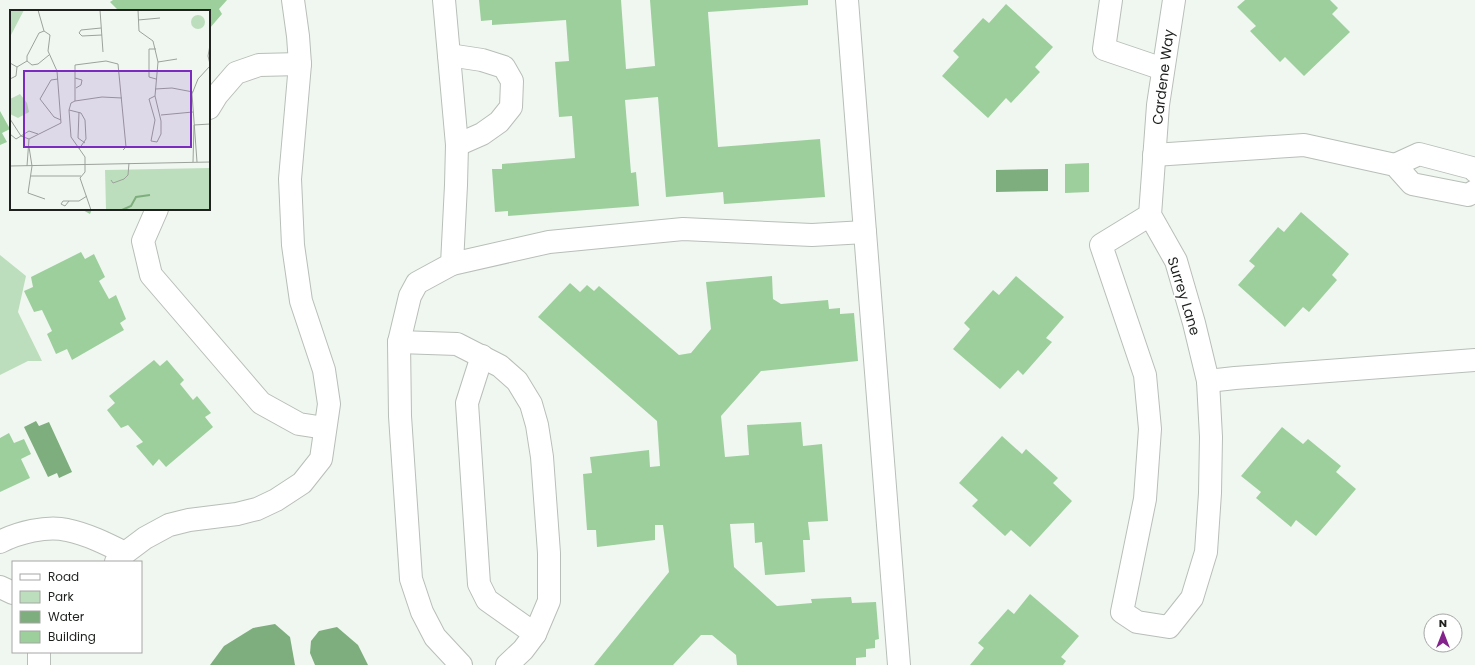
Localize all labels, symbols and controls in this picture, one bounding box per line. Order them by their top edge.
inset map [10,10,210,210]
street label: Cardene Way [1147,28,1179,126]
street label: Surrey Lane [1163,254,1206,338]
legend [12,561,142,653]
text: Road [48,568,79,585]
text: Park [48,588,75,605]
text: Water [48,608,85,625]
north arrow [1423,613,1463,653]
text: N [1439,615,1447,631]
text: Building [48,628,96,645]

